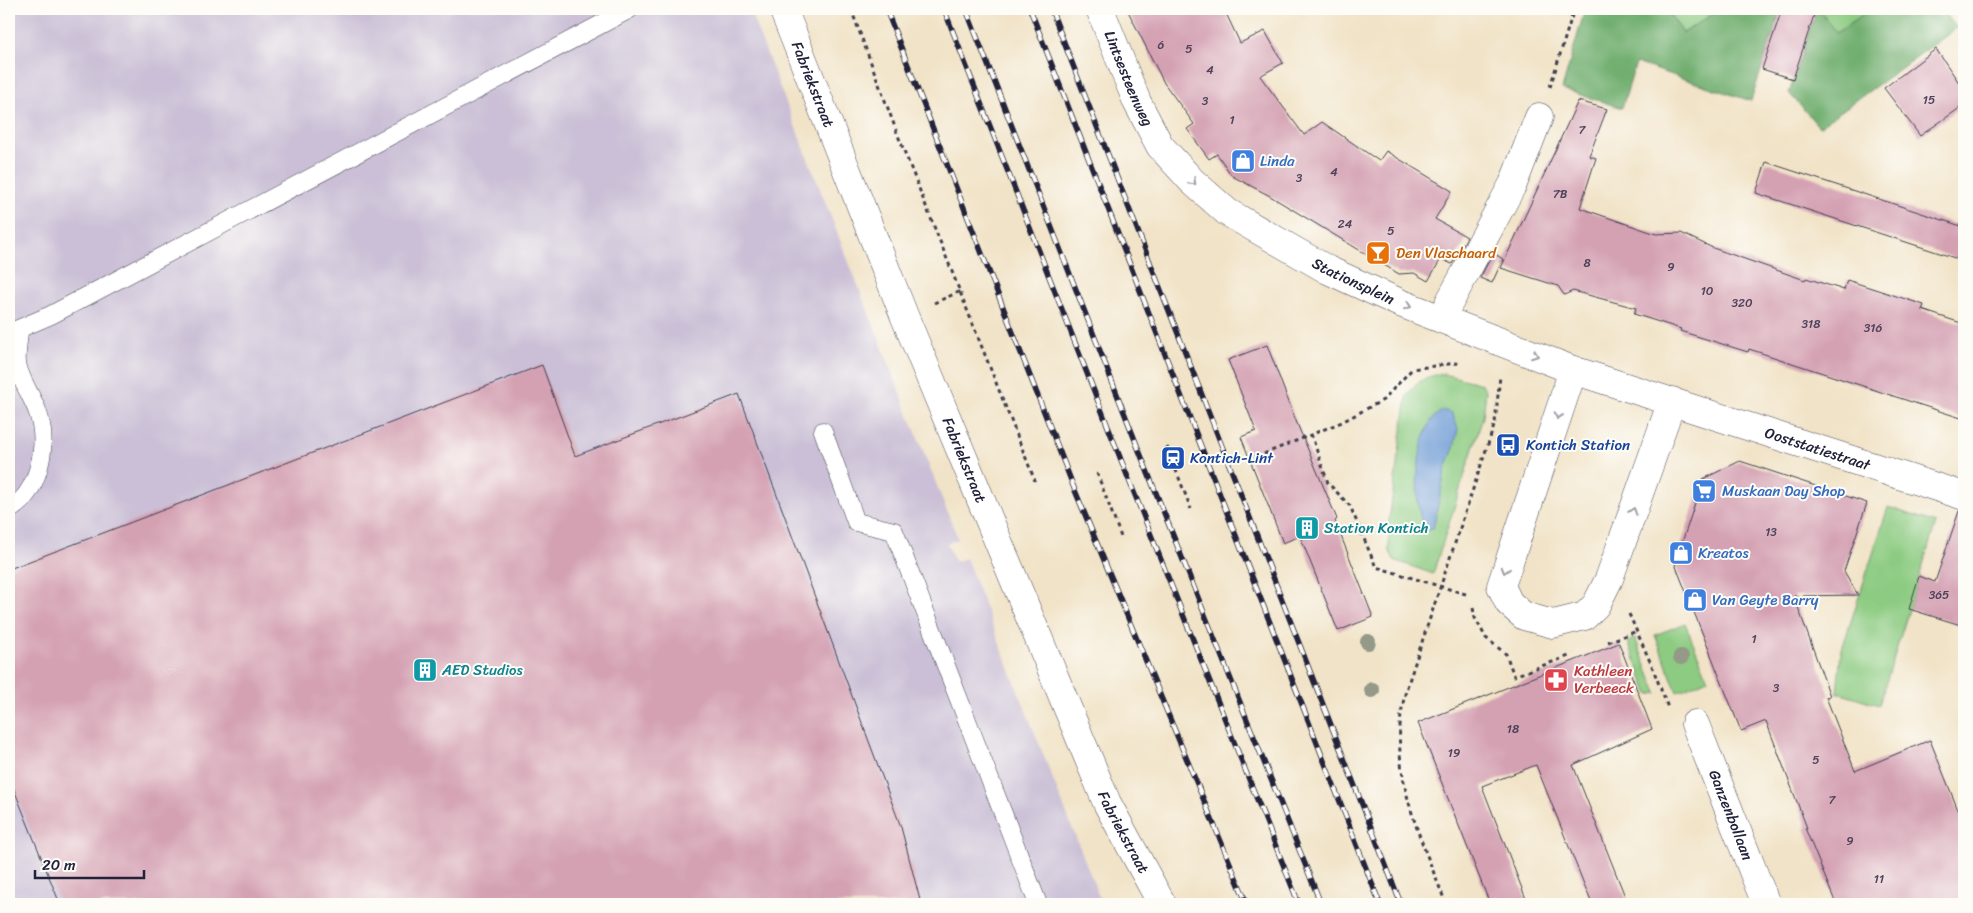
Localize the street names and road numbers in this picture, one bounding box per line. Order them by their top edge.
street label: Lintsesteenweg [1097,27,1161,131]
street label: Fabriekstraat [784,37,842,132]
street label: Stationsplein [1307,250,1399,312]
street label: Fabriekstraat [935,413,994,507]
street label: Ooststatiestraat [1761,420,1875,478]
street label: Ganzenbollaan [1701,766,1761,864]
street label: Fabriekstraat [1090,787,1156,879]

